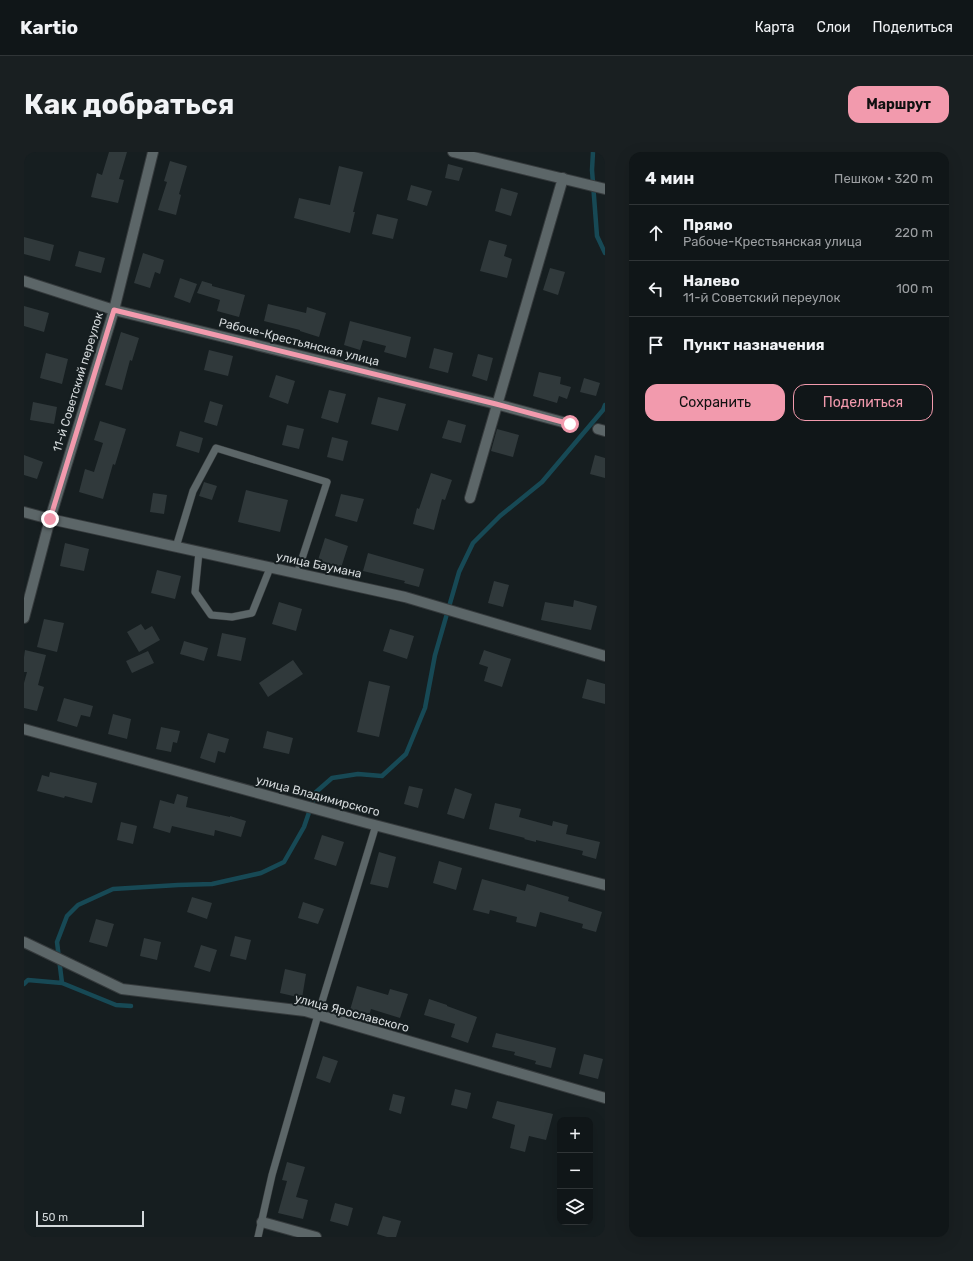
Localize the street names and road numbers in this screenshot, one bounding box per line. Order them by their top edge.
street label: 11-й Советский переулок [50,310,106,454]
street label: Рабоче-Крестьянская улица [217,315,381,369]
street label: улица Баумана [275,549,363,581]
street label: улица Владимирского [254,773,382,819]
street label: улица Ярославского [293,991,411,1035]

